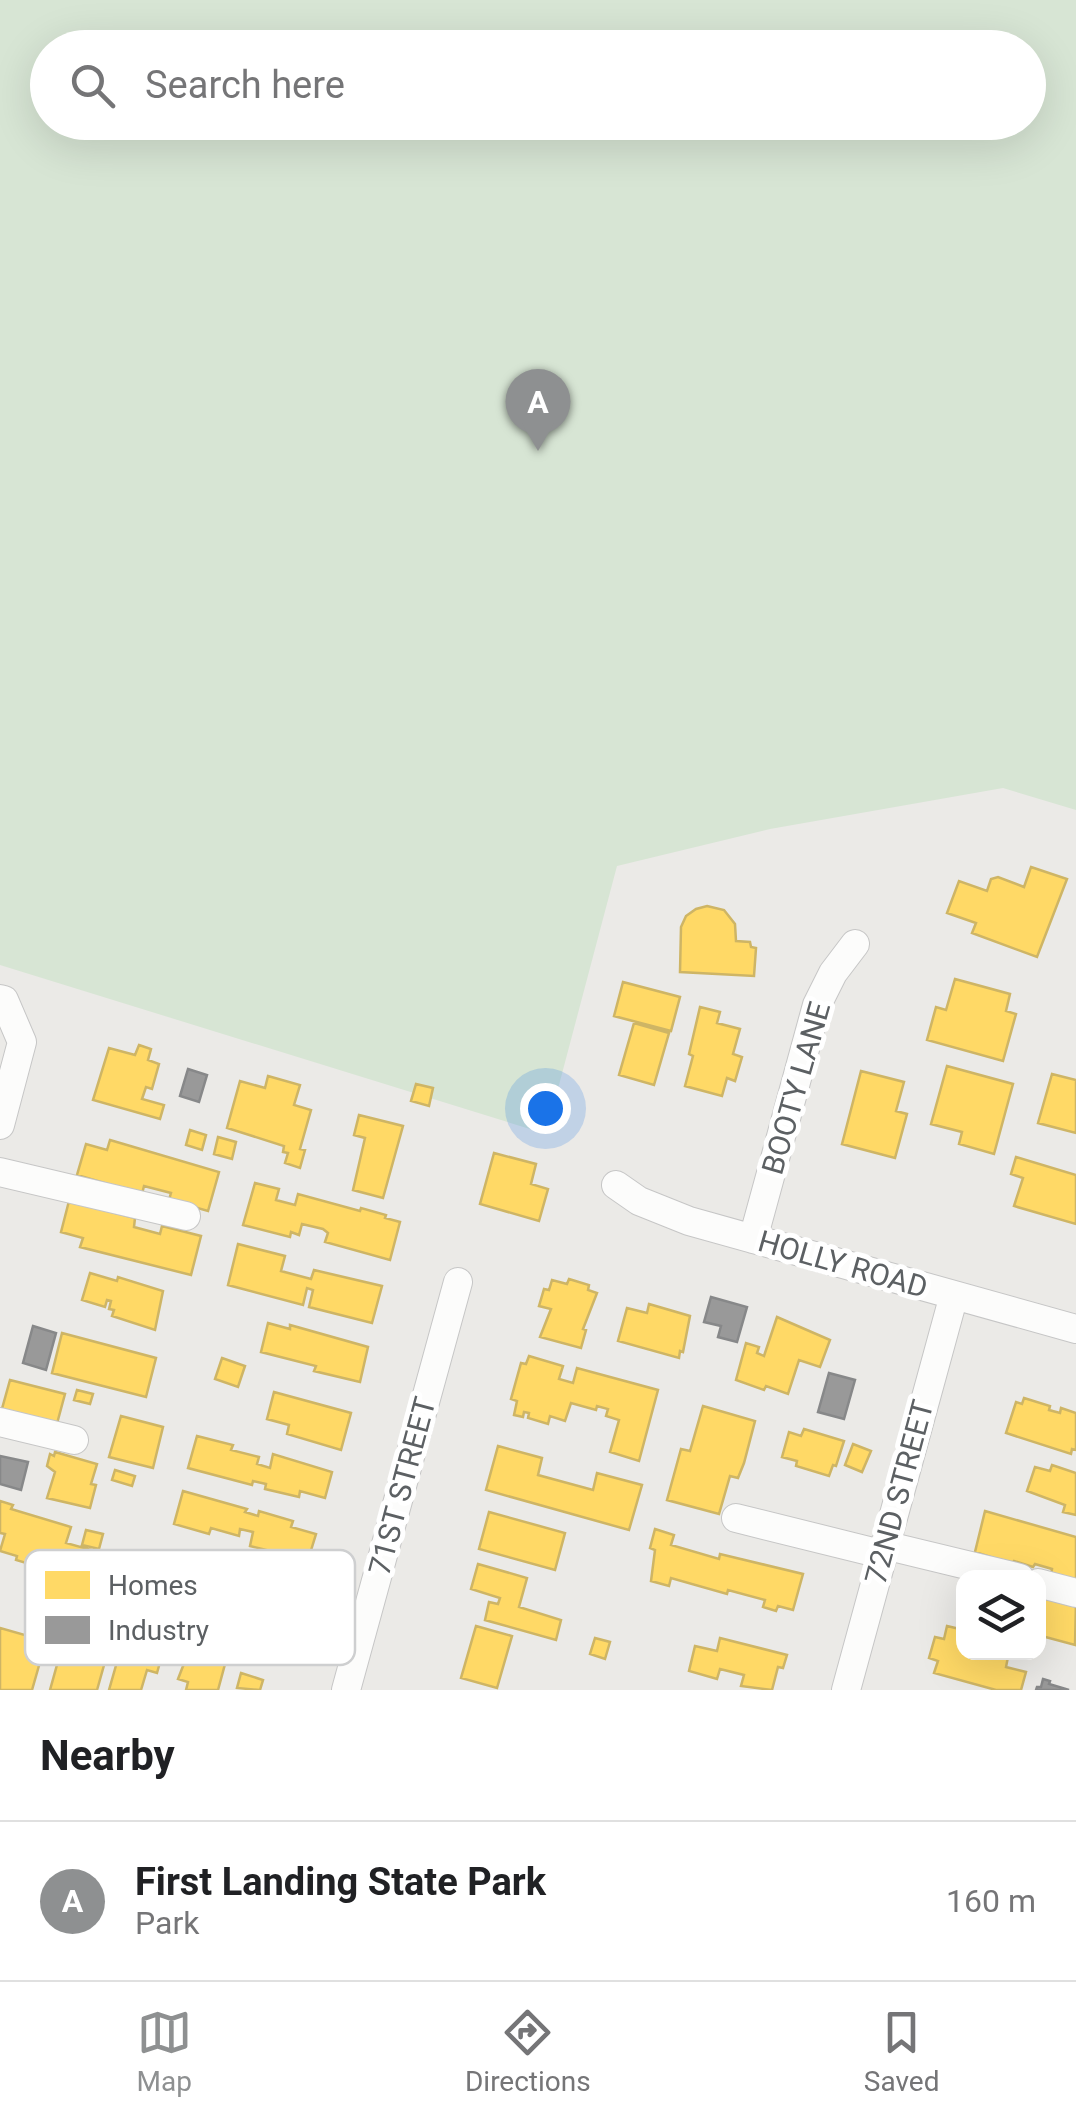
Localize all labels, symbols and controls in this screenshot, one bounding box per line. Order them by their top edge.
search box [30,30,1046,140]
icon: search [65,58,120,113]
text: Search here [145,63,345,107]
pin: A [506,368,570,451]
street label: BOOTY LANE [755,998,837,1178]
your location [520,1083,571,1134]
street label: HOLLY ROAD [754,1223,932,1305]
street label: 71ST STREET [361,1393,443,1579]
street label: 72ND STREET [858,1396,940,1588]
legend [25,1550,355,1665]
text: Homes [108,1569,198,1602]
map controls [956,1570,1046,1660]
button: layers [956,1570,1046,1660]
text: Industry [108,1614,209,1647]
text: Nearby [40,1731,175,1780]
text: First Landing State Park [135,1860,546,1904]
text: A [62,1882,83,1920]
text: 160 m [946,1882,1036,1920]
text: Park [135,1904,199,1942]
tab: Map [137,2005,192,2098]
tab: Directions [465,2005,591,2098]
tab: Saved [864,2005,939,2098]

